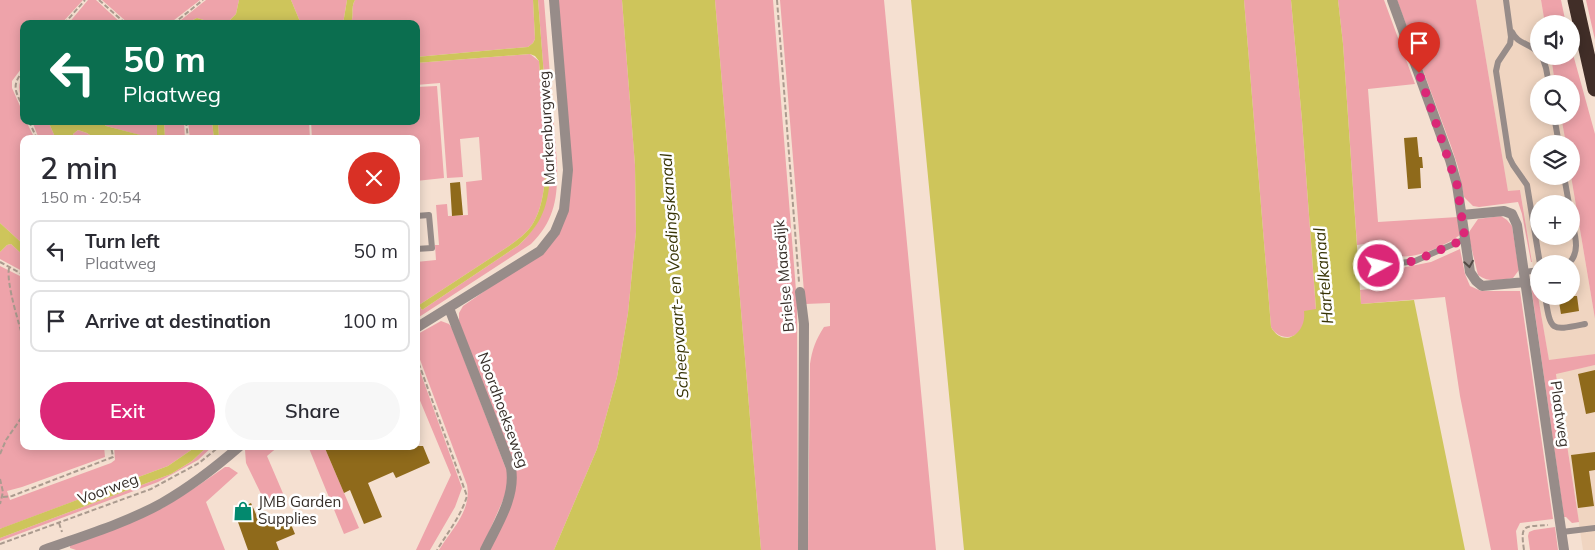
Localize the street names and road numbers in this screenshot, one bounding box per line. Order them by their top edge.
street label: Markenburgweg [534,71,559,185]
street label: Brielse Maasdijk [769,219,798,333]
street label: Noordhoekseweg [474,350,533,470]
street label: Plaatweg [1546,380,1575,448]
street label: Voorweg [75,469,141,508]

